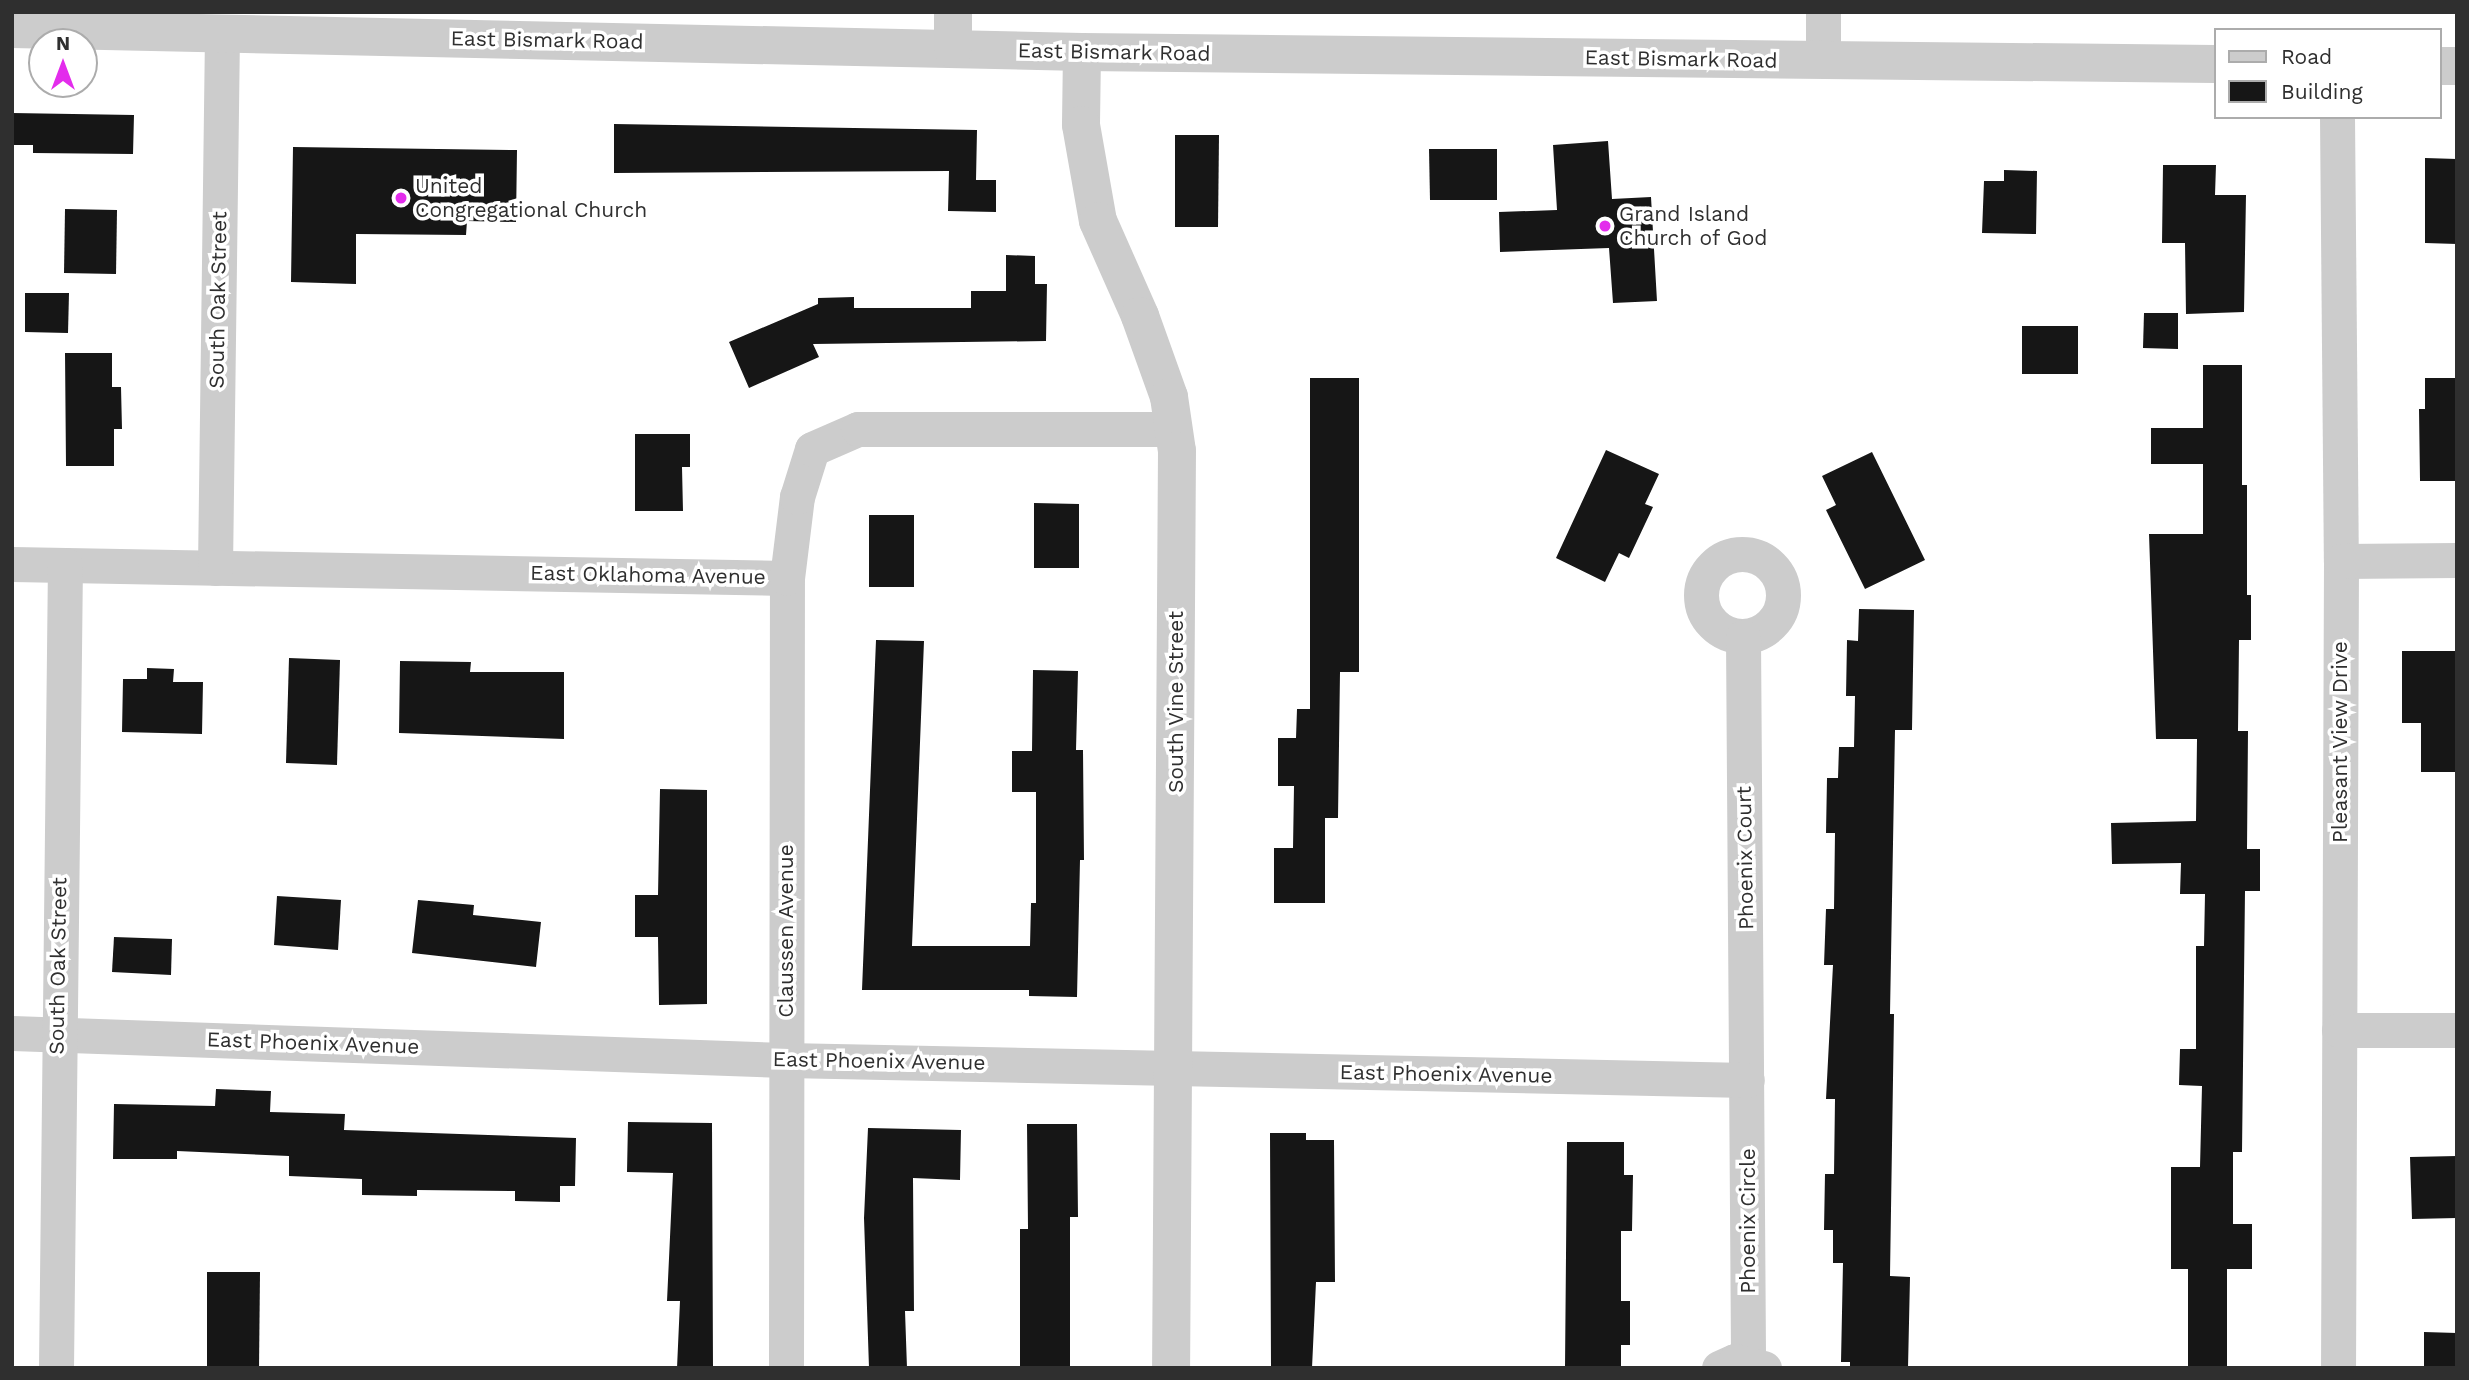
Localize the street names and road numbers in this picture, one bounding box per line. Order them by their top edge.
street label: East Bismark Road [450,26,644,54]
street label: East Bismark Road [1017,38,1211,66]
street label: East Bismark Road [1584,45,1778,73]
street label: South Oak Street [204,211,232,389]
street label: East Oklahoma Avenue [529,560,767,590]
street label: South Vine Street [1163,611,1189,793]
street label: Pleasant View Drive [2327,640,2353,844]
street label: Phoenix Court [1731,786,1759,930]
street label: Claussen Avenue [773,844,799,1018]
street label: South Oak Street [44,877,72,1055]
street label: East Phoenix Avenue [206,1027,420,1059]
street label: East Phoenix Avenue [772,1047,986,1075]
street label: East Phoenix Avenue [1339,1060,1553,1088]
street label: Phoenix Circle [1735,1148,1761,1294]

